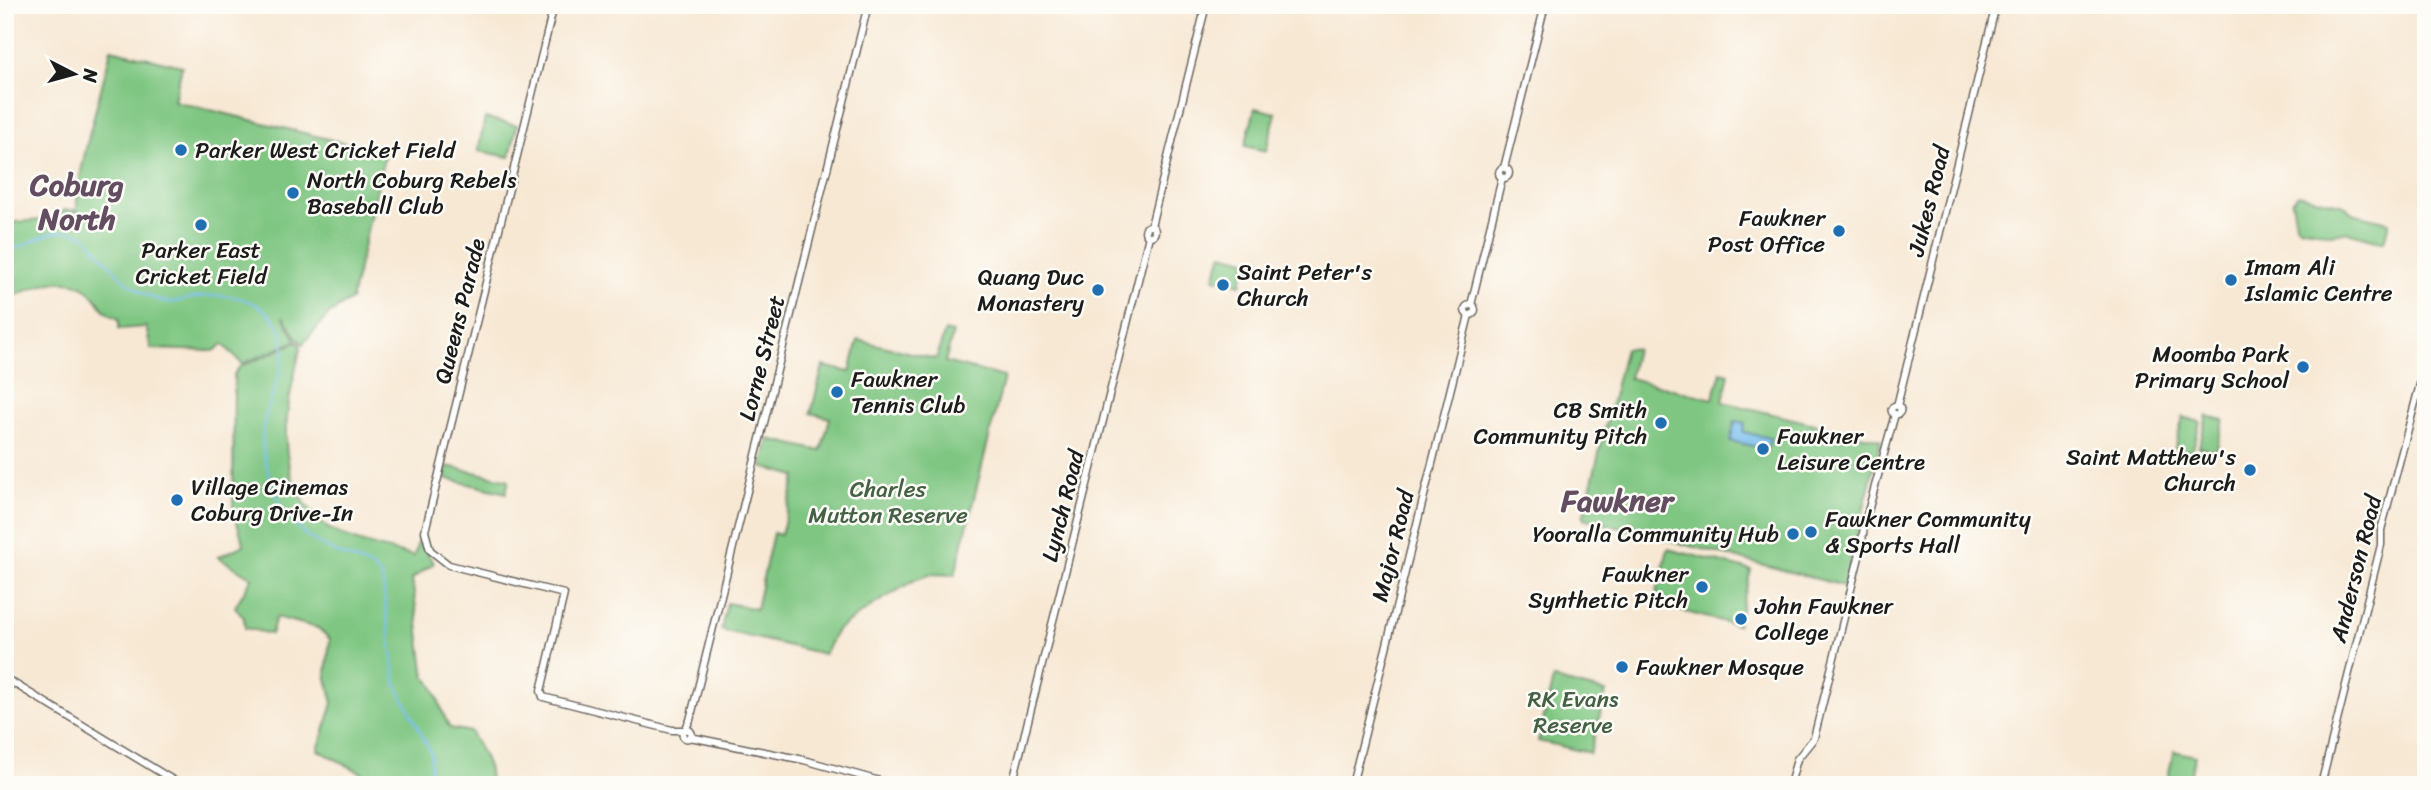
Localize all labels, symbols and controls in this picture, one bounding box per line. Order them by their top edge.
north arrow [38,38,108,108]
text: N [73,66,108,85]
place label: Parker West Cricket Field [195,130,457,171]
street label: Jukes Road [1895,140,1963,262]
marker: Parker West Cricket Field [173,142,189,158]
district label: Coburg North [29,158,124,246]
place label: North Coburg Rebels Baseball Club [307,160,517,227]
marker: North Coburg Rebels Baseball Club [285,185,301,201]
place label: Fawkner Post Office [1708,198,1827,265]
marker: Parker East Cricket Field [193,217,209,233]
marker: Fawkner Post Office [1831,223,1847,239]
place label: Parker East Cricket Field [135,230,268,297]
street label: Queens Parade [422,234,498,388]
place label: Imam Ali Islamic Centre [2244,247,2393,314]
place label: Saint Peter's Church [1237,252,1372,319]
place label: Quang Duc Monastery [977,257,1085,324]
marker: Imam Ali Islamic Centre [2223,272,2239,288]
marker: Saint Peter's Church [1215,277,1231,293]
marker: Quang Duc Monastery [1090,282,1106,298]
street label: Lorne Street [727,291,797,425]
place label: Moomba Park Primary School [2135,334,2290,401]
place label: Fawkner Tennis Club [851,359,966,426]
marker: Moomba Park Primary School [2295,359,2311,375]
marker: Fawkner Tennis Club [829,384,845,400]
place label: CB Smith Community Pitch [1473,390,1647,457]
marker: CB Smith Community Pitch [1653,415,1669,431]
place label: Fawkner Leisure Centre [1777,416,1925,483]
place label: Saint Matthew's Church [2066,437,2236,504]
marker: Fawkner Leisure Centre [1755,441,1771,457]
street label: Lynch Road [1029,444,1097,566]
marker: Saint Matthew's Church [2242,462,2258,478]
place label: Village Cinemas Coburg Drive-In [191,467,354,534]
park label: Charles Mutton Reserve [808,469,968,536]
district label: Fawkner [1560,474,1676,528]
street label: Major Road [1359,484,1427,606]
street label: Anderson Road [2318,489,2395,648]
marker: Village Cinemas Coburg Drive-In [169,492,185,508]
place label: Fawkner Community & Sports Hall [1825,499,2031,566]
place label: Yooralla Community Hub [1532,514,1779,555]
marker: Fawkner Community & Sports Hall [1803,524,1819,540]
marker: Yooralla Community Hub [1785,526,1801,542]
place label: Fawkner Synthetic Pitch [1528,554,1690,621]
marker: Fawkner Synthetic Pitch [1694,579,1710,595]
place label: John Fawkner College [1754,586,1895,653]
marker: John Fawkner College [1733,611,1749,627]
place label: Fawkner Mosque [1636,647,1804,688]
marker: Fawkner Mosque [1614,659,1630,675]
park label: RK Evans Reserve [1528,679,1619,746]

